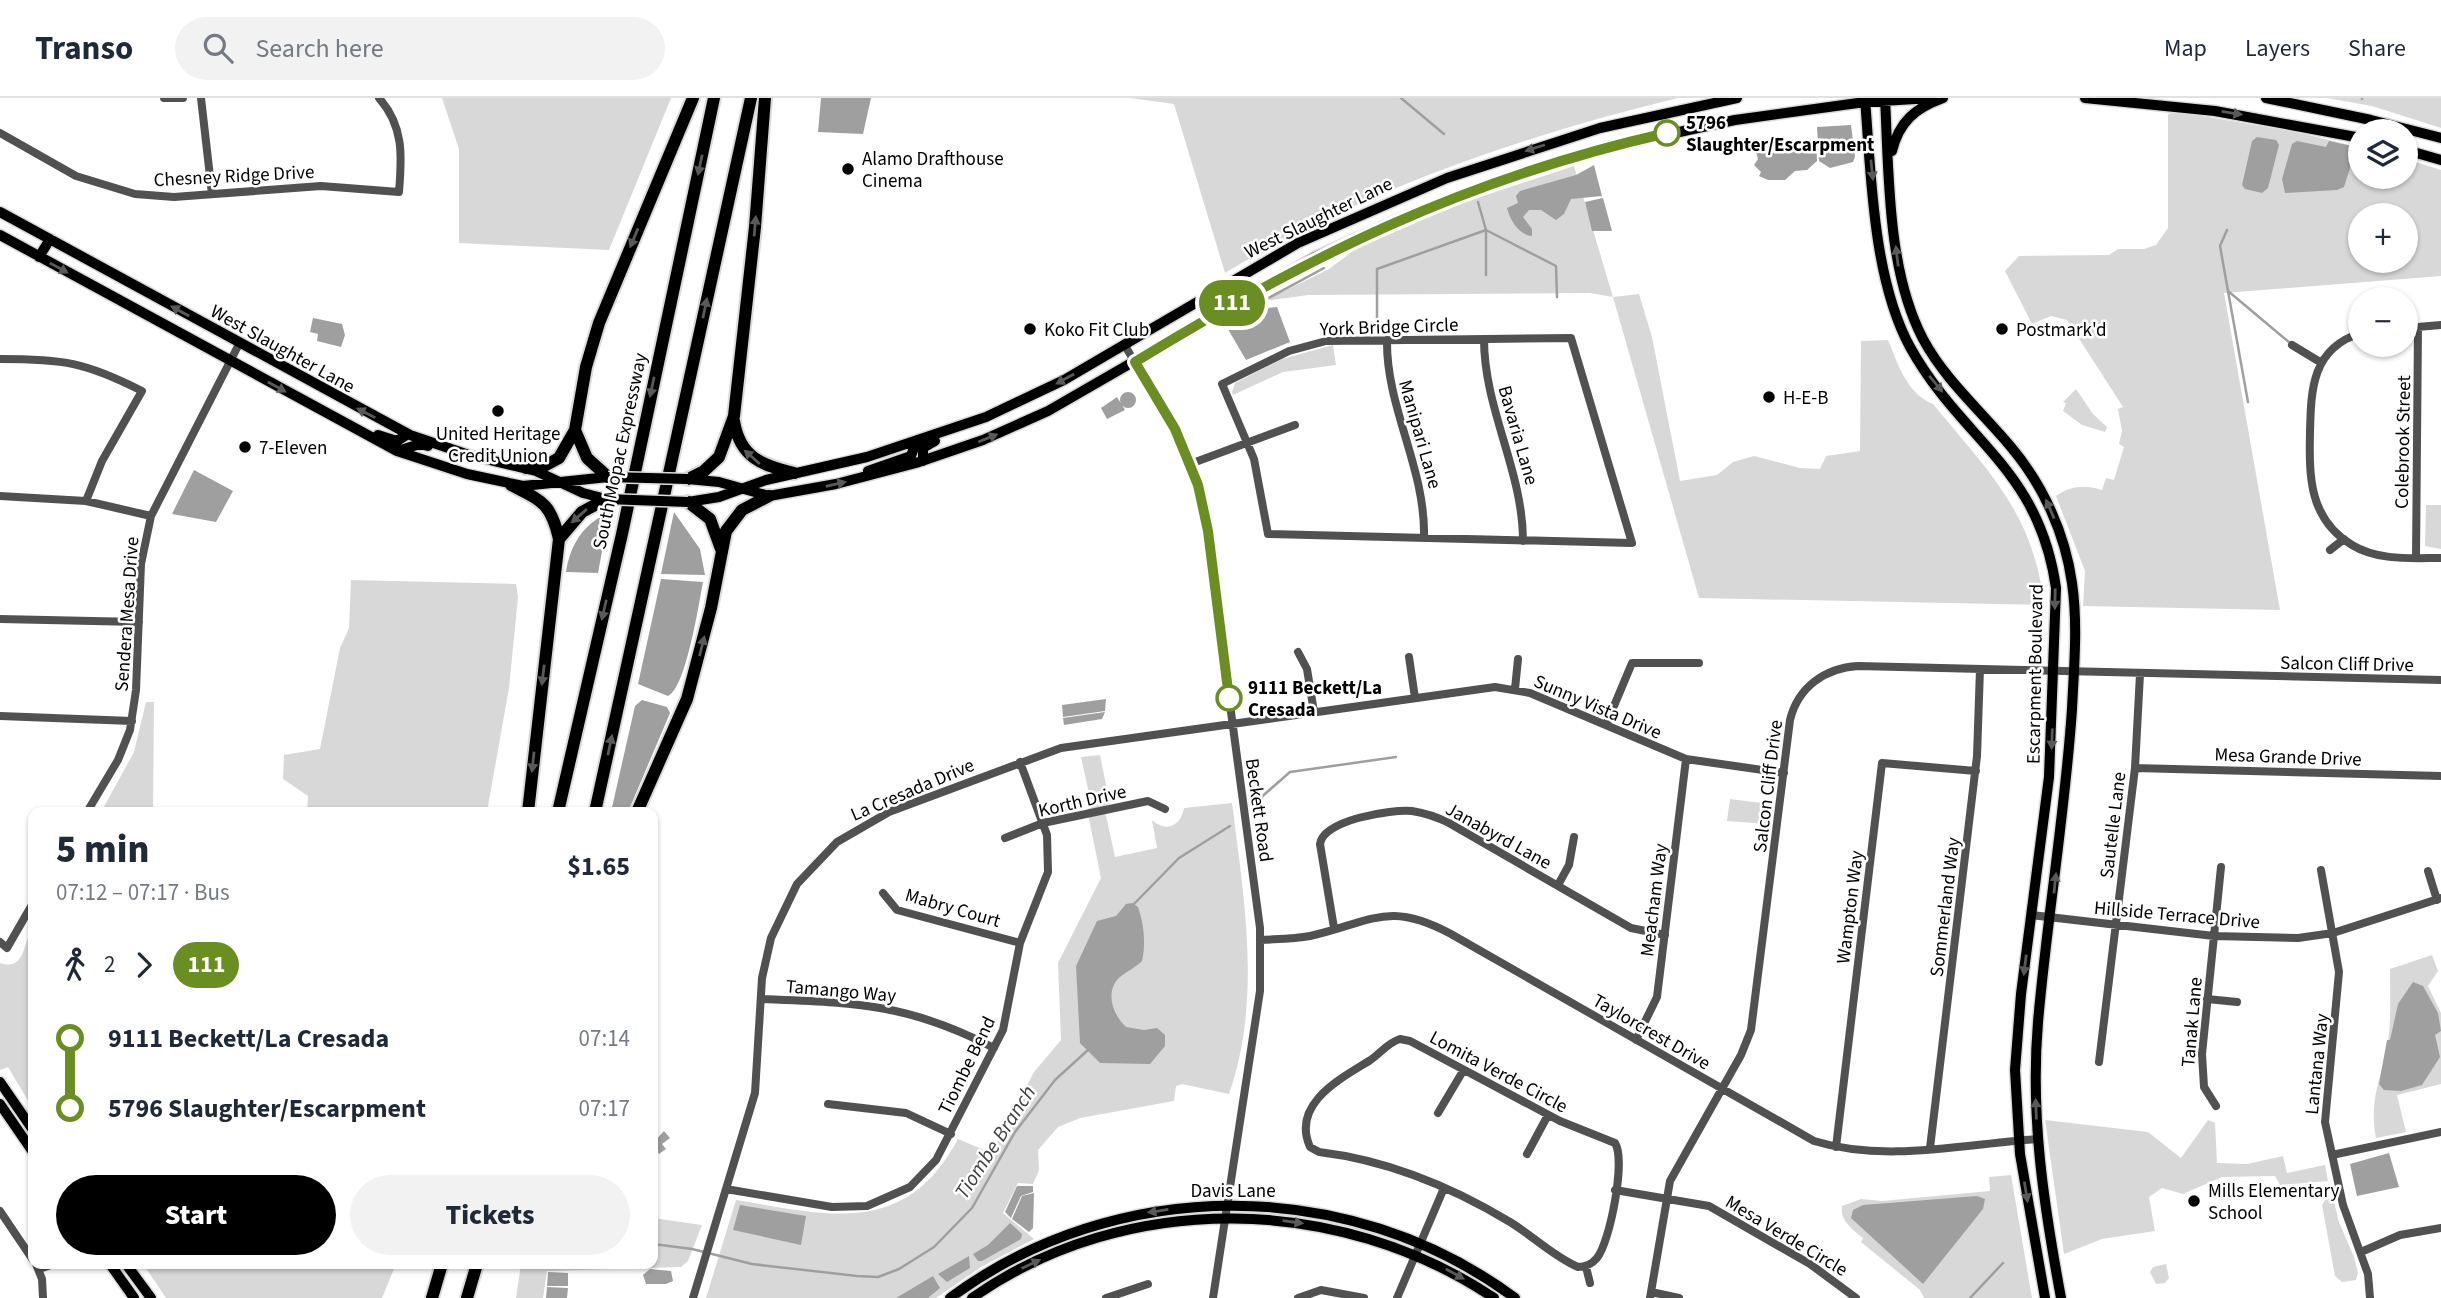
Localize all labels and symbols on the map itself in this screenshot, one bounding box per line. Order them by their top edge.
one-way arrow [2221,108,2243,119]
place label: 5796 Slaughter/Escarpment [1686,110,1874,159]
marker: 5796 Slaughter/Escarpment [1654,120,1680,146]
one-way arrow [1524,143,1545,154]
place label: Alamo Drafthouse Cinema [862,146,1004,195]
one-way arrow [694,154,705,176]
street label: Chesney Ridge Drive [153,159,315,194]
one-way arrow [1867,159,1878,181]
marker: Alamo Drafthouse Cinema [840,161,856,177]
street label: West Slaughter Lane [1240,171,1397,266]
one-way arrow [750,215,761,237]
one-way arrow [628,227,639,248]
one-way arrow [1892,245,1903,267]
one-way arrow [50,262,69,274]
line badge: 111 [1192,280,1272,326]
one-way arrow [700,297,711,319]
street label: West Slaughter Lane [205,298,359,400]
one-way arrow [170,305,189,317]
street label: York Bridge Circle [1318,312,1459,343]
place label: Koko Fit Club [1044,317,1149,344]
place label: Postmark'd [2016,317,2107,344]
marker: Koko Fit Club [1022,321,1038,337]
marker: Postmark'd [1994,321,2010,337]
street label: South Mopac Expressway [586,351,654,552]
one-way arrow [1055,373,1075,385]
street label: Colebrook Street [2389,374,2418,509]
one-way arrow [647,376,658,398]
one-way arrow [1928,376,1943,393]
street label: Manipari Lane [1391,377,1448,492]
one-way arrow [267,381,286,393]
street label: Bavaria Lane [1491,383,1545,488]
place label: H-E-B [1783,385,1828,412]
marker: H-E-B [1761,389,1777,405]
marker: United Heritage Credit Union [490,403,506,419]
one-way arrow [356,407,376,418]
place label: United Heritage Credit Union [436,421,560,470]
one-way arrow [977,432,998,443]
place label: 7-Eleven [259,435,327,462]
marker: 7-Eleven [237,439,253,455]
one-way arrow [744,449,761,465]
one-way arrow [825,478,847,489]
one-way arrow [2044,499,2055,520]
one-way arrow [570,508,588,524]
street label: Sendera Mesa Drive [109,536,146,692]
street label: Escarpment Boulevard [2020,584,2051,764]
one-way arrow [2049,588,2061,610]
one-way arrow [598,599,609,621]
one-way arrow [697,635,708,657]
street label: Salcon Cliff Drive [2280,650,2414,679]
one-way arrow [537,664,548,686]
street label: Sunny Vista Drive [1529,668,1666,746]
place label: 9111 Beckett/La Cresada [1248,675,1382,724]
marker: 9111 Beckett/La Cresada [1216,685,1242,711]
street label: Salcon Cliff Drive [1747,718,1790,854]
one-way arrow [2046,729,2057,751]
one-way arrow [604,734,615,756]
street label: Mesa Grande Drive [2214,741,2362,774]
one-way arrow [527,751,538,773]
street label: La Cresada Drive [847,752,979,829]
street label: Beckett Road [1238,757,1279,864]
street label: Sautelle Lane [2094,770,2133,880]
street label: Korth Drive [1036,778,1129,825]
street label: Janabyrd Lane [1440,796,1556,877]
street label: Sommerland Way [1924,836,1967,978]
street label: Meacham Way [1634,842,1675,958]
street label: Wampton Way [1830,849,1871,965]
one-way arrow [2050,872,2061,894]
street label: Mabry Court [902,882,1004,935]
street label: Hillside Terrace Drive [2093,895,2261,936]
one-way arrow [2019,954,2030,976]
street label: Tamango Way [785,973,897,1010]
street label: Tanak Lane [2175,976,2210,1068]
street label: Taylorcrest Drive [1587,988,1715,1077]
street label: Tiombe Bend [932,1012,1003,1119]
street label: Lantana Way [2299,1012,2336,1116]
street label: Lomita Verde Circle [1424,1024,1572,1120]
water label: Tiombe Branch [947,1079,1043,1205]
one-way arrow [2030,1098,2041,1120]
street label: Davis Lane [1190,1178,1276,1205]
place label: Mills Elementary School [2208,1178,2339,1227]
one-way arrow [2021,1181,2032,1203]
street label: Mesa Verde Circle [1720,1189,1853,1284]
marker: Mills Elementary School [2186,1193,2202,1209]
one-way arrow [1147,1206,1169,1217]
one-way arrow [1282,1216,1304,1227]
one-way arrow [1021,1258,1041,1270]
one-way arrow [1445,1269,1465,1280]

